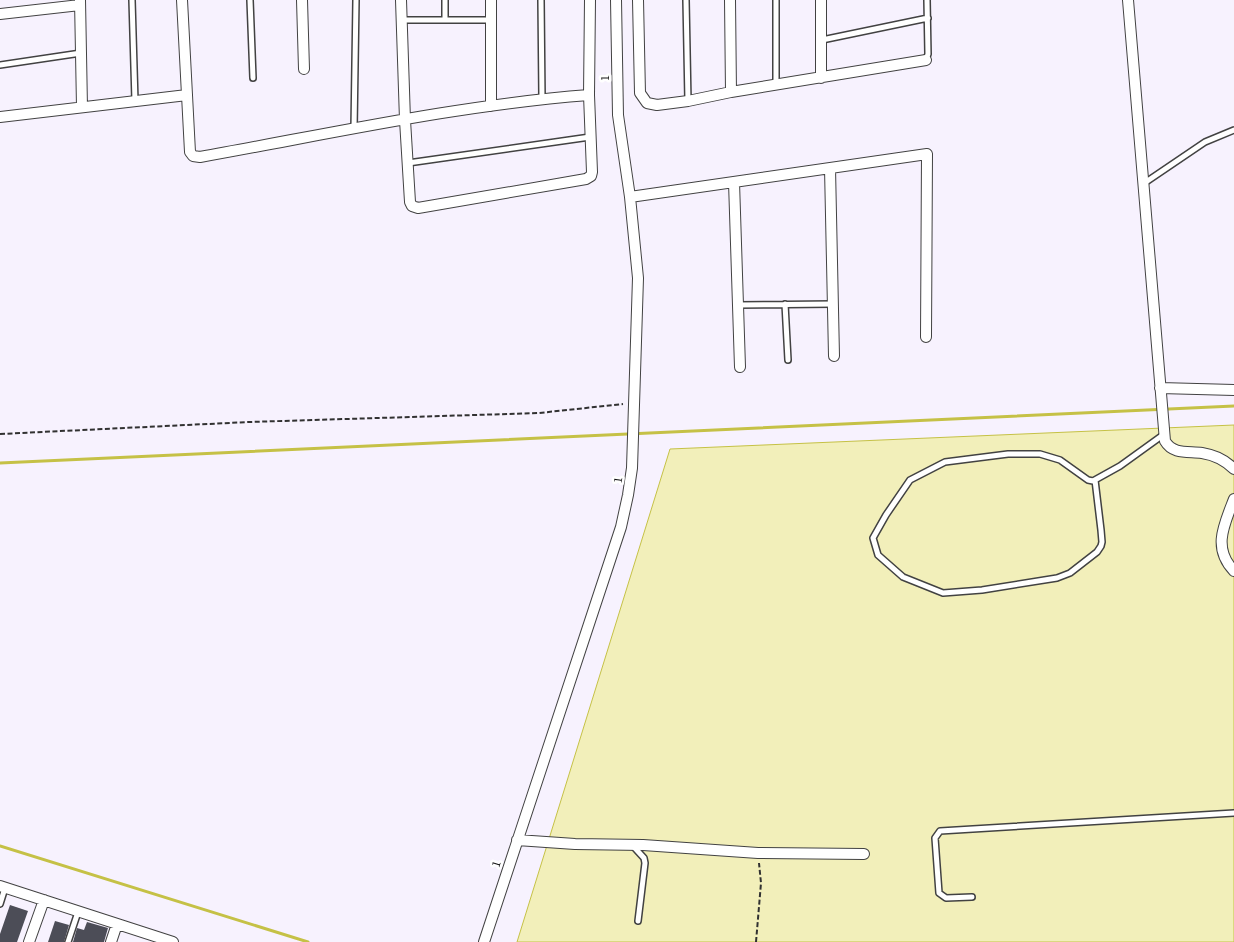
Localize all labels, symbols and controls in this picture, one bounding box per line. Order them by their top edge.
street label: 1 [597,75,613,81]
street label: 1 [610,476,626,484]
street label: 1 [487,859,505,869]

